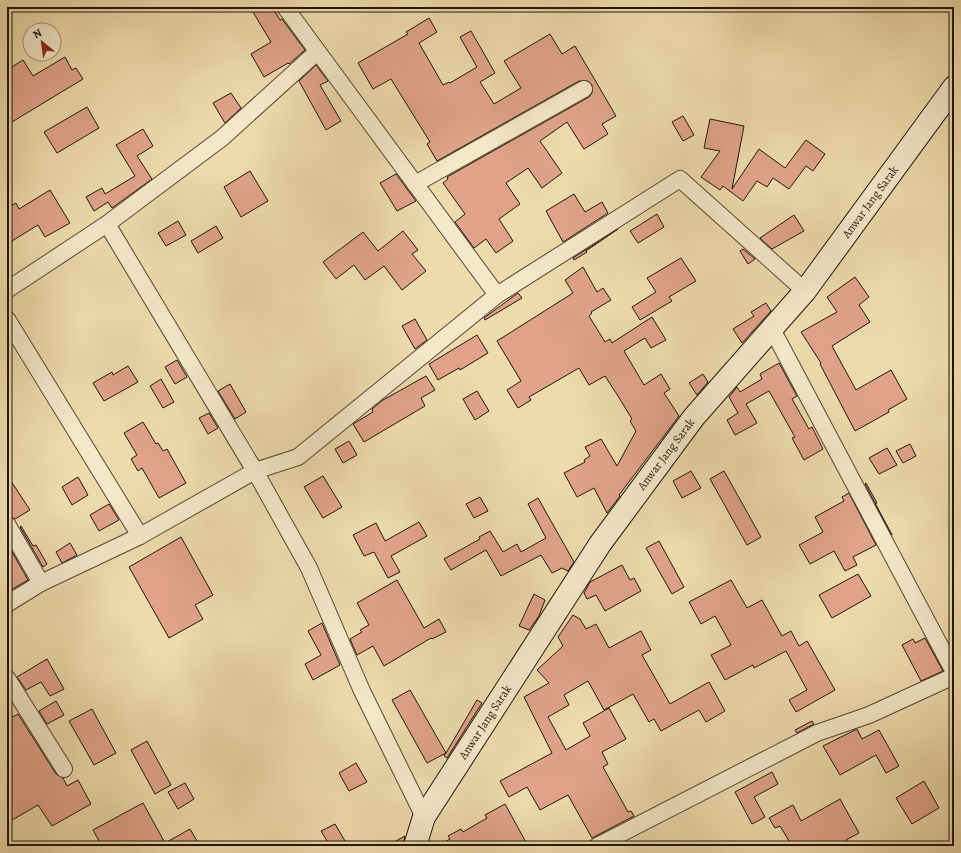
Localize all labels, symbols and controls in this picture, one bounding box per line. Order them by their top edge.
north arrow [22,22,62,62]
text: N [30,25,45,42]
street label: Anwar Jang Sarak [838,163,902,242]
street label: Anwar Jang Sarak [633,415,698,494]
street label: Anwar Jang Sarak [454,682,515,763]

